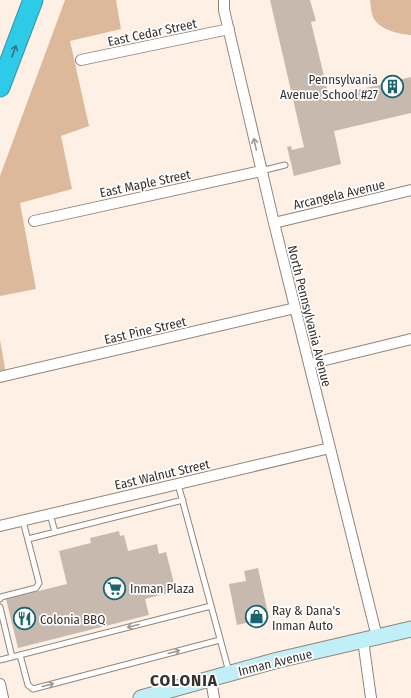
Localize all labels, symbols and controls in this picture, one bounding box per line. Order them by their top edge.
street label: East Cedar Street [106,16,199,49]
one-way arrow [10,45,18,57]
place label: Pennsylvania Avenue School #27 [280,72,378,102]
building icon: Pennsylvania Avenue School #27 [380,73,406,99]
one-way arrow [250,138,258,151]
street label: East Maple Street [98,166,193,200]
street label: Arcangela Avenue [292,177,387,212]
street label: North Pennsylvania Avenue [285,244,334,388]
street label: East Pine Street [103,314,188,347]
street label: East Walnut Street [113,456,212,493]
supermarket icon: Inman Plaza [101,575,127,601]
place label: Inman Plaza [130,581,194,596]
place label: Ray & Dana's Inman Auto [272,603,341,633]
shop icon: Ray & Dana's Inman Auto [244,604,270,630]
restaurant icon: Colonia BBQ [12,606,38,632]
place label: Colonia BBQ [40,612,105,627]
one-way arrow [126,623,139,631]
street label: Inman Avenue [237,646,314,679]
one-way arrow [167,648,180,655]
district label: COLONIA [150,670,218,691]
one-way arrow [41,681,54,688]

